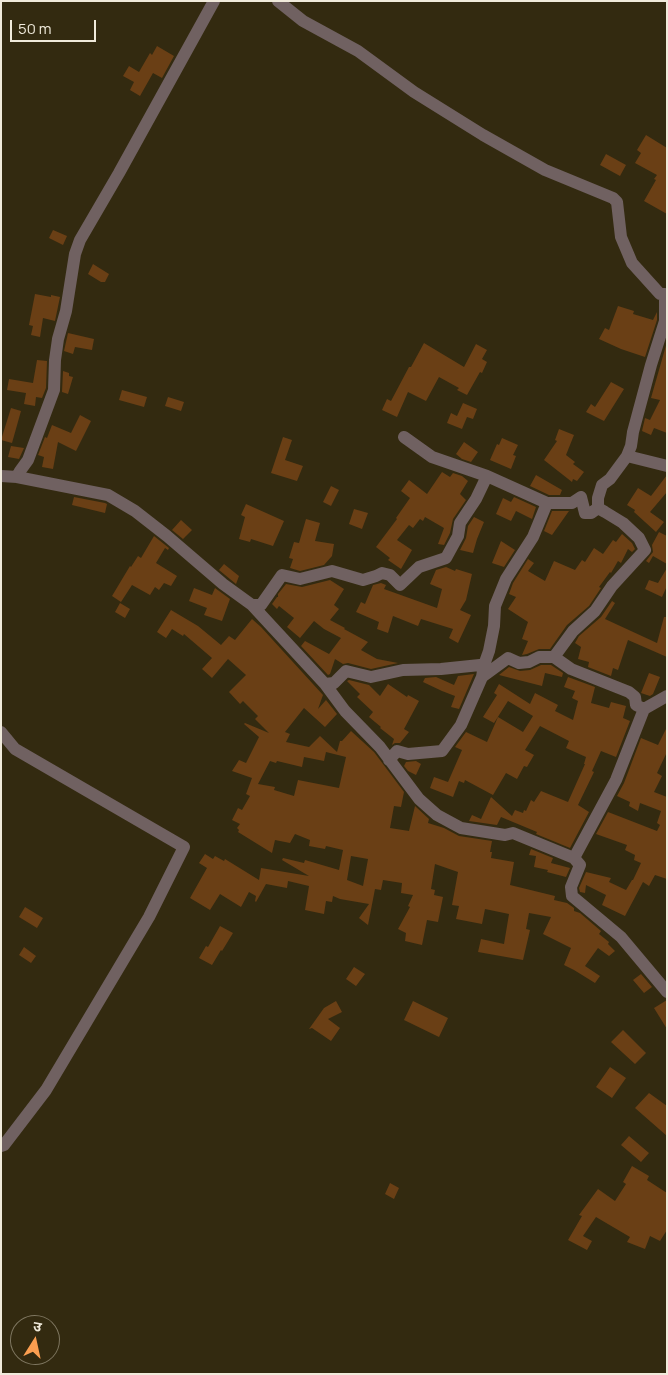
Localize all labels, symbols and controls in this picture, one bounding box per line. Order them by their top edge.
scale bar [12,10,99,42]
text: 50 m [18,18,52,39]
north arrow [10,1315,60,1365]
text: उ [32,1316,43,1336]

